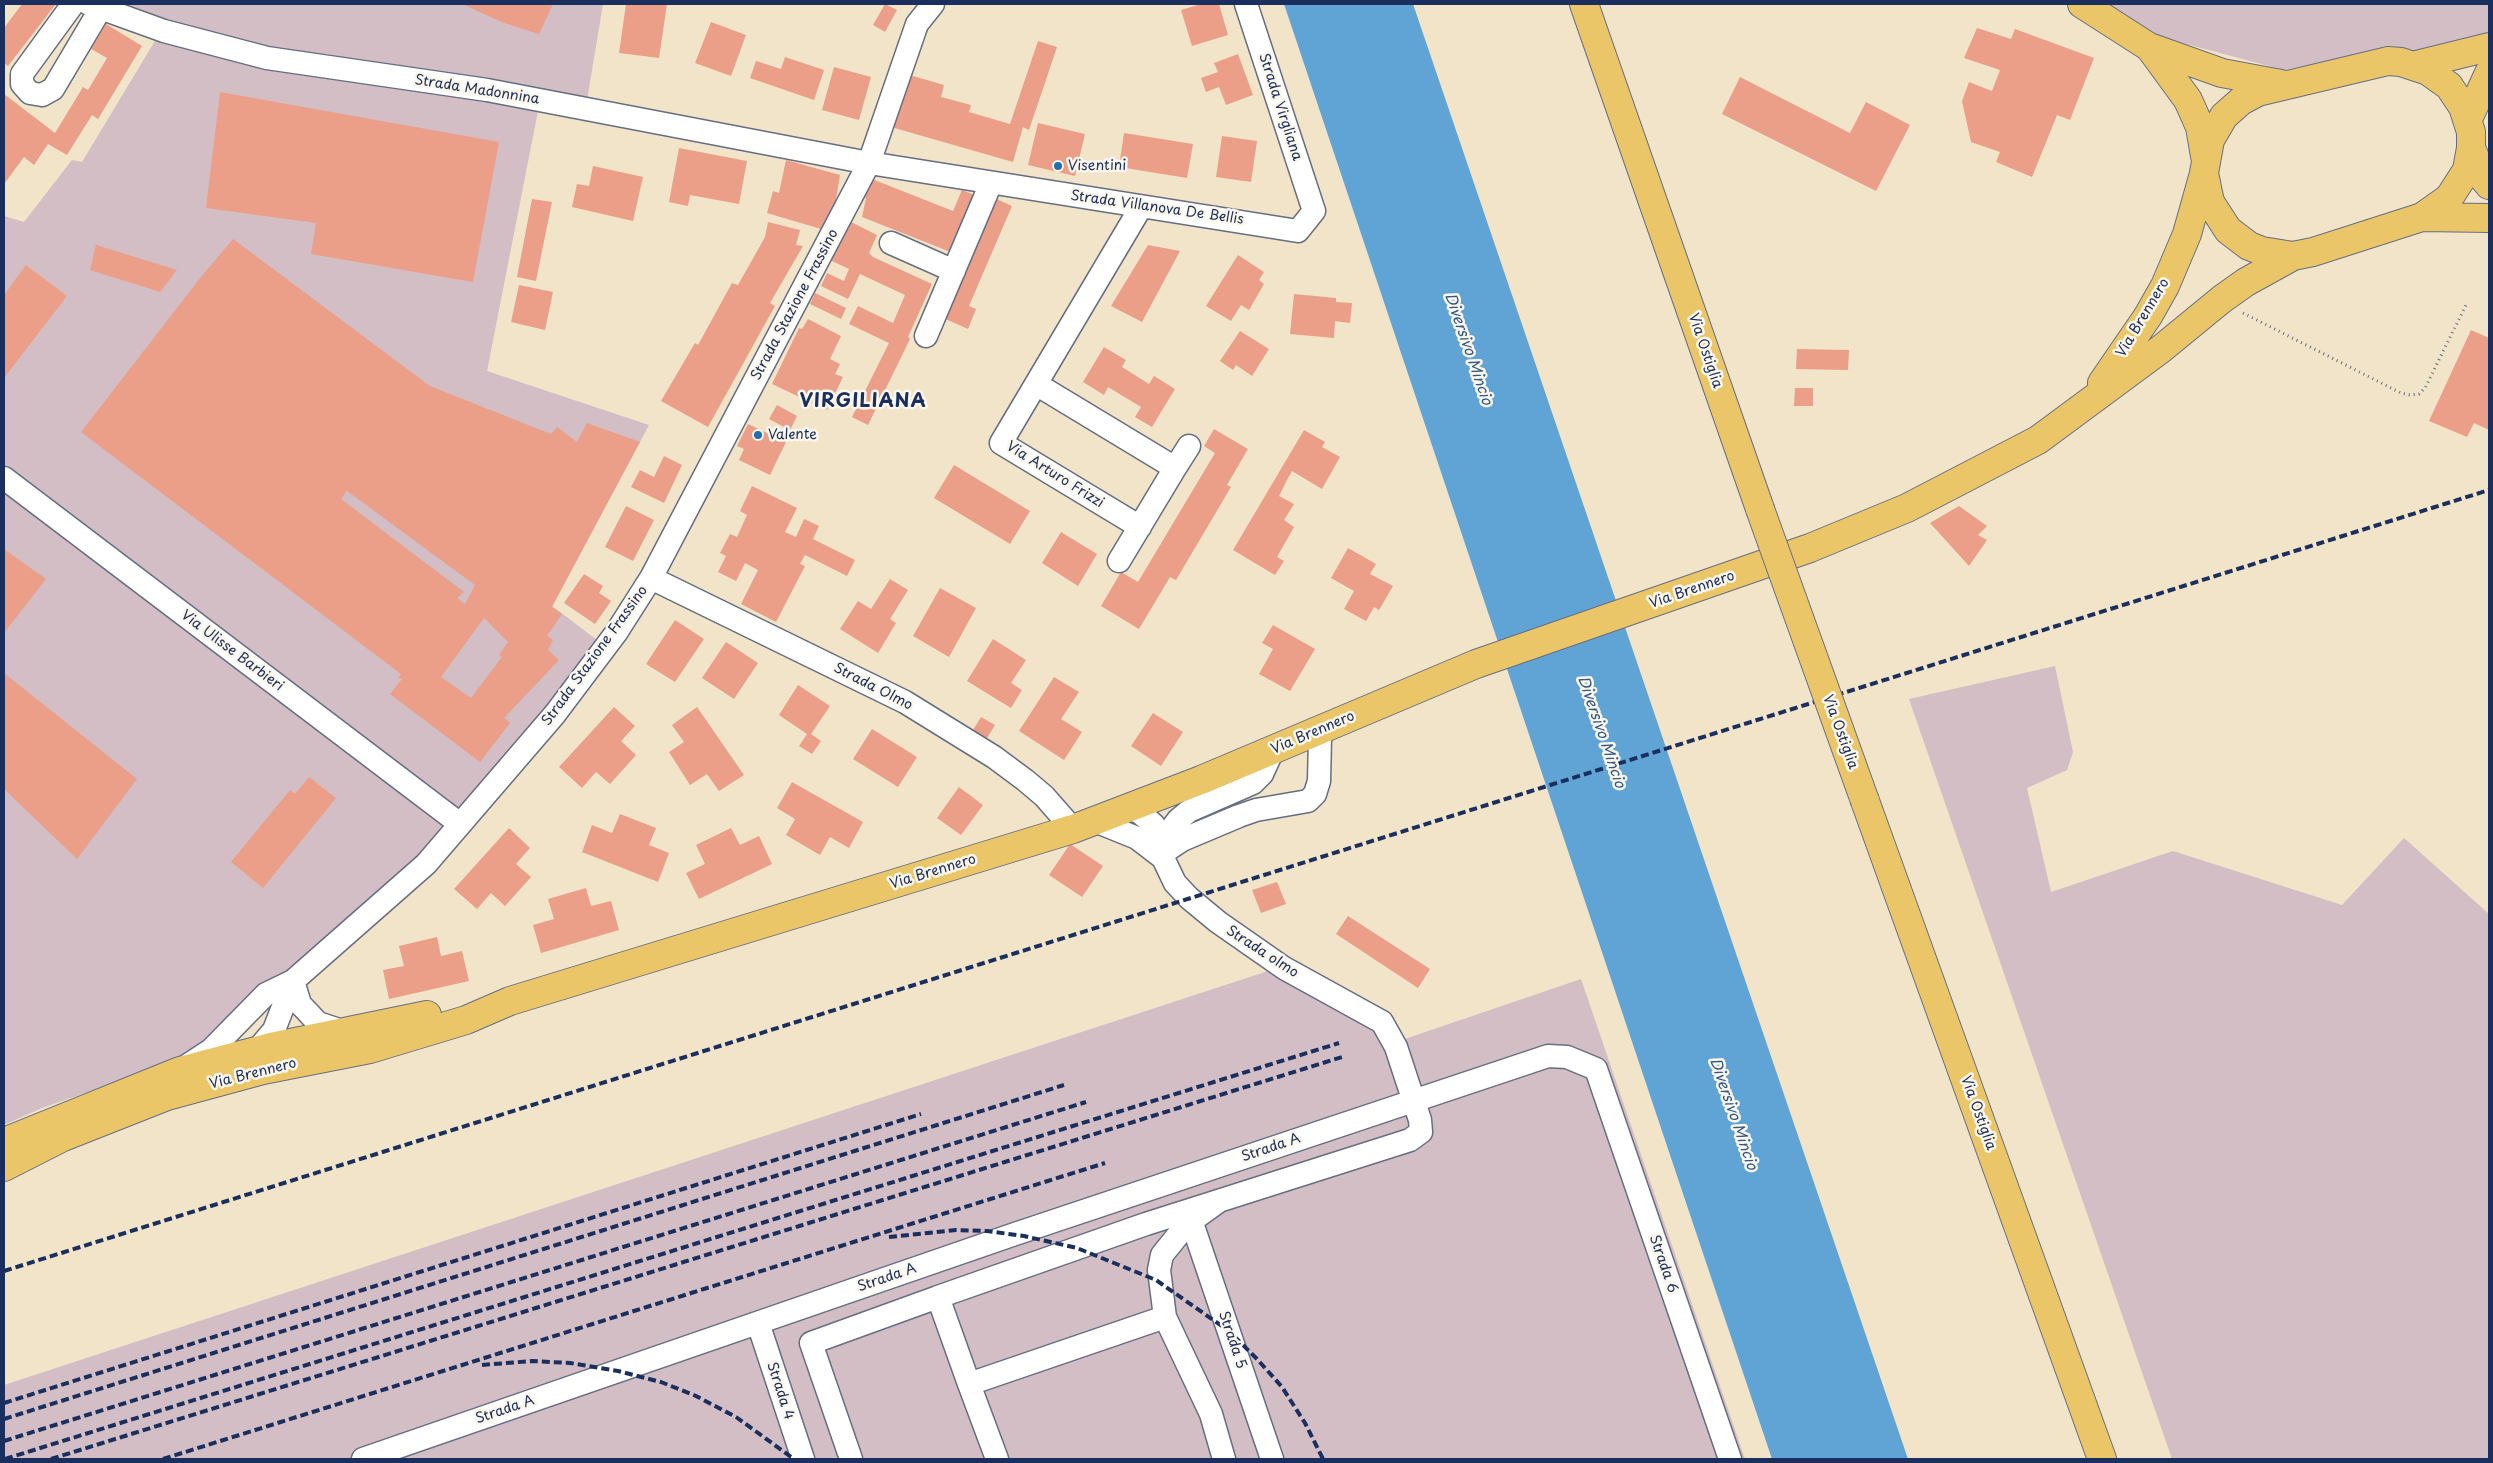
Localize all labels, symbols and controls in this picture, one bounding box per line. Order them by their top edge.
street label: Strada Virgliana [1255,51,1305,163]
street label: Strada Madonnina [413,72,541,108]
place label: Visentini [1068,158,1126,174]
marker: Visentini [1052,160,1064,172]
street label: Strada Villanova De Bellis [1069,188,1245,228]
street label: Strada Stazione Frassino [748,227,842,383]
street label: Via Brennero [2113,276,2173,360]
water label: Diversivo Mincio [1440,291,1496,407]
street label: Via Ostiglia [1684,311,1726,391]
district label: VIRGILIANA [800,391,926,413]
place label: Valente [768,427,817,443]
marker: Valente [752,429,764,441]
street label: Via Arturo Frizzi [1003,438,1107,512]
street label: Via Brennero [1647,568,1737,612]
street label: Strada Stazione Frassino [539,583,651,729]
street label: Via Ulisse Barbieri [177,607,287,695]
street label: Strada Olmo [831,660,915,714]
water label: Diversivo Mincio [1573,674,1629,790]
street label: Via Ostiglia [1819,692,1861,772]
street label: Via Brennero [1269,708,1357,758]
street label: Via Brennero [888,851,978,893]
street label: Strada olmo [1223,922,1301,982]
street label: Via Brennero [208,1055,298,1093]
water label: Diversivo Mincio [1705,1056,1761,1172]
street label: Via Ostiglia [1957,1073,1999,1153]
street label: Strada A [1239,1130,1303,1166]
street label: Strada 6 [1645,1233,1681,1295]
street label: Strada A [855,1260,919,1296]
street label: Strada 5 [1214,1309,1250,1371]
street label: Strada 4 [763,1360,797,1422]
street label: Strada A [473,1392,537,1428]

